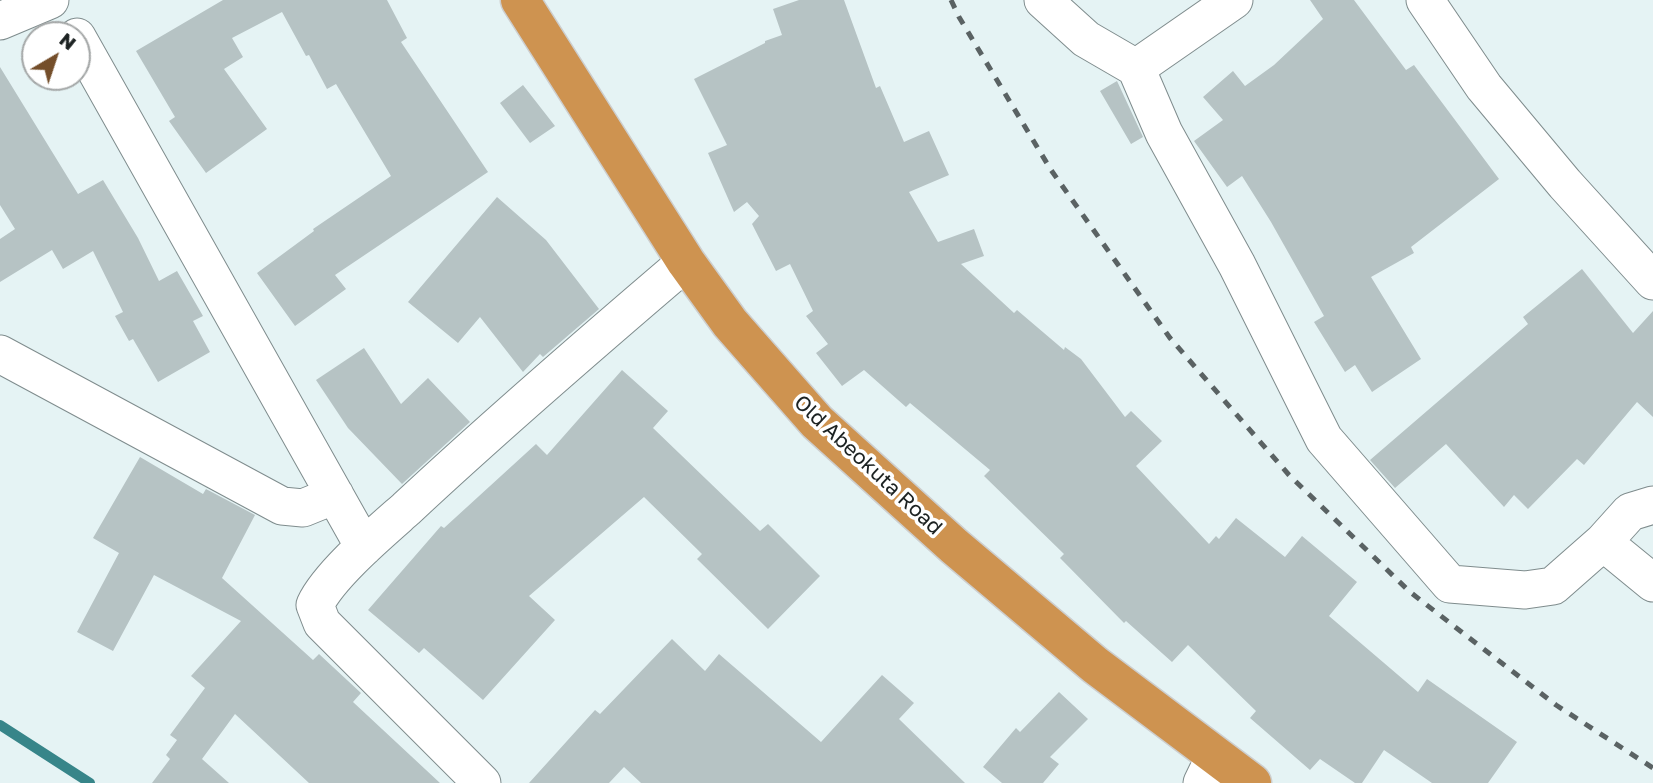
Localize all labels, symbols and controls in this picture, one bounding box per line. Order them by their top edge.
north arrow [21,21,91,91]
text: N [55,27,81,54]
street label: Old Abeokuta Road [789,390,947,540]

